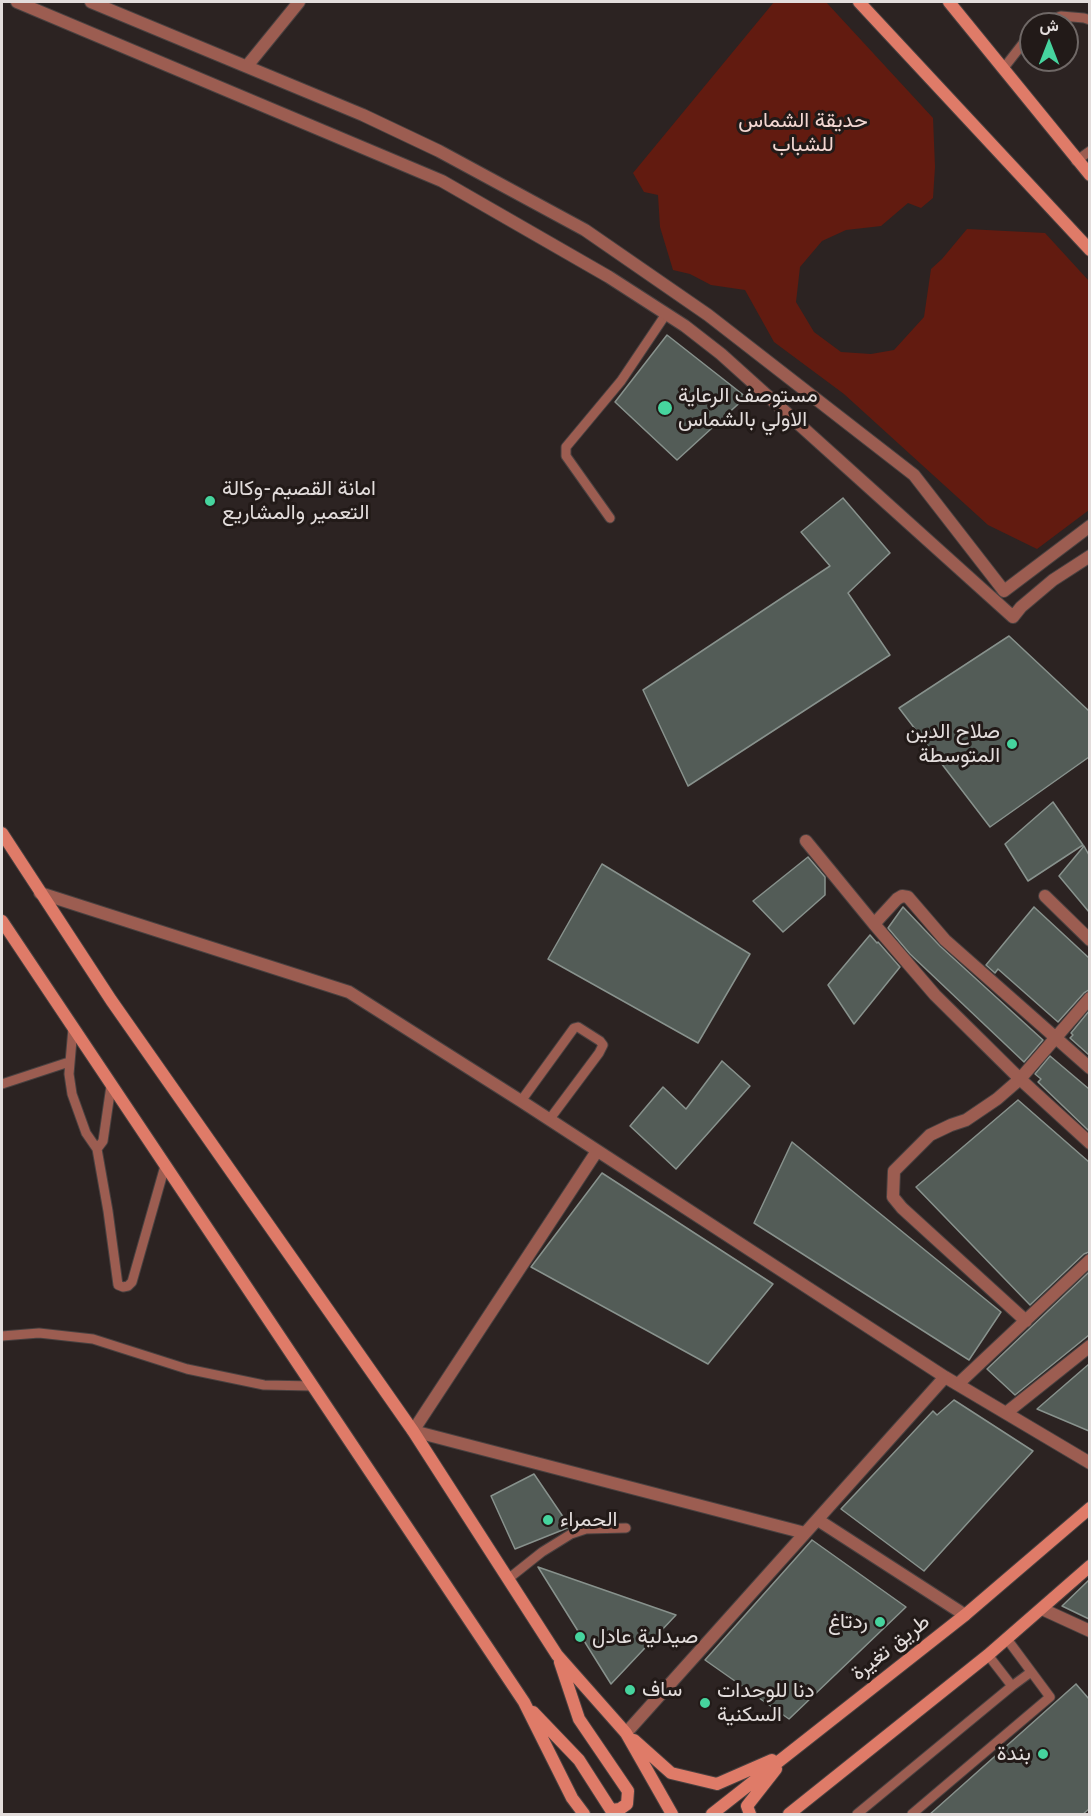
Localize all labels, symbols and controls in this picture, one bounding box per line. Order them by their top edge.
north arrow [1019,12,1079,72]
text: ش [1039,16,1059,36]
park label: حديقة الشماس للشباب [738,108,868,158]
place label: مستوصف الرعاية الاولي بالشماس [678,383,818,433]
marker: مستوصف الرعاية الاولي بالشماس [656,399,674,417]
place label: امانة القصيم-وكالة التعمير والمشاريع [222,476,376,526]
marker: امانة القصيم-وكالة التعمير والمشاريع [203,494,217,508]
place label: صلاح الدين المتوسطة [906,719,1000,769]
marker: صلاح الدين المتوسطة [1005,737,1019,751]
place label: الحمراء [560,1507,617,1533]
marker: الحمراء [541,1513,555,1527]
place label: ردتاغ [828,1609,868,1635]
street label: طريق تغيرة [847,1609,935,1687]
marker: ردتاغ [873,1615,887,1629]
place label: صيدلية عادل [592,1624,698,1650]
marker: صيدلية عادل [573,1630,587,1644]
place label: ساف [642,1677,682,1703]
place label: دنا للوحدات السكنية [717,1678,815,1728]
marker: ساف [623,1683,637,1697]
marker: دنا للوحدات السكنية [698,1696,712,1710]
place label: بندة [997,1741,1031,1767]
marker: بندة [1036,1747,1050,1761]

